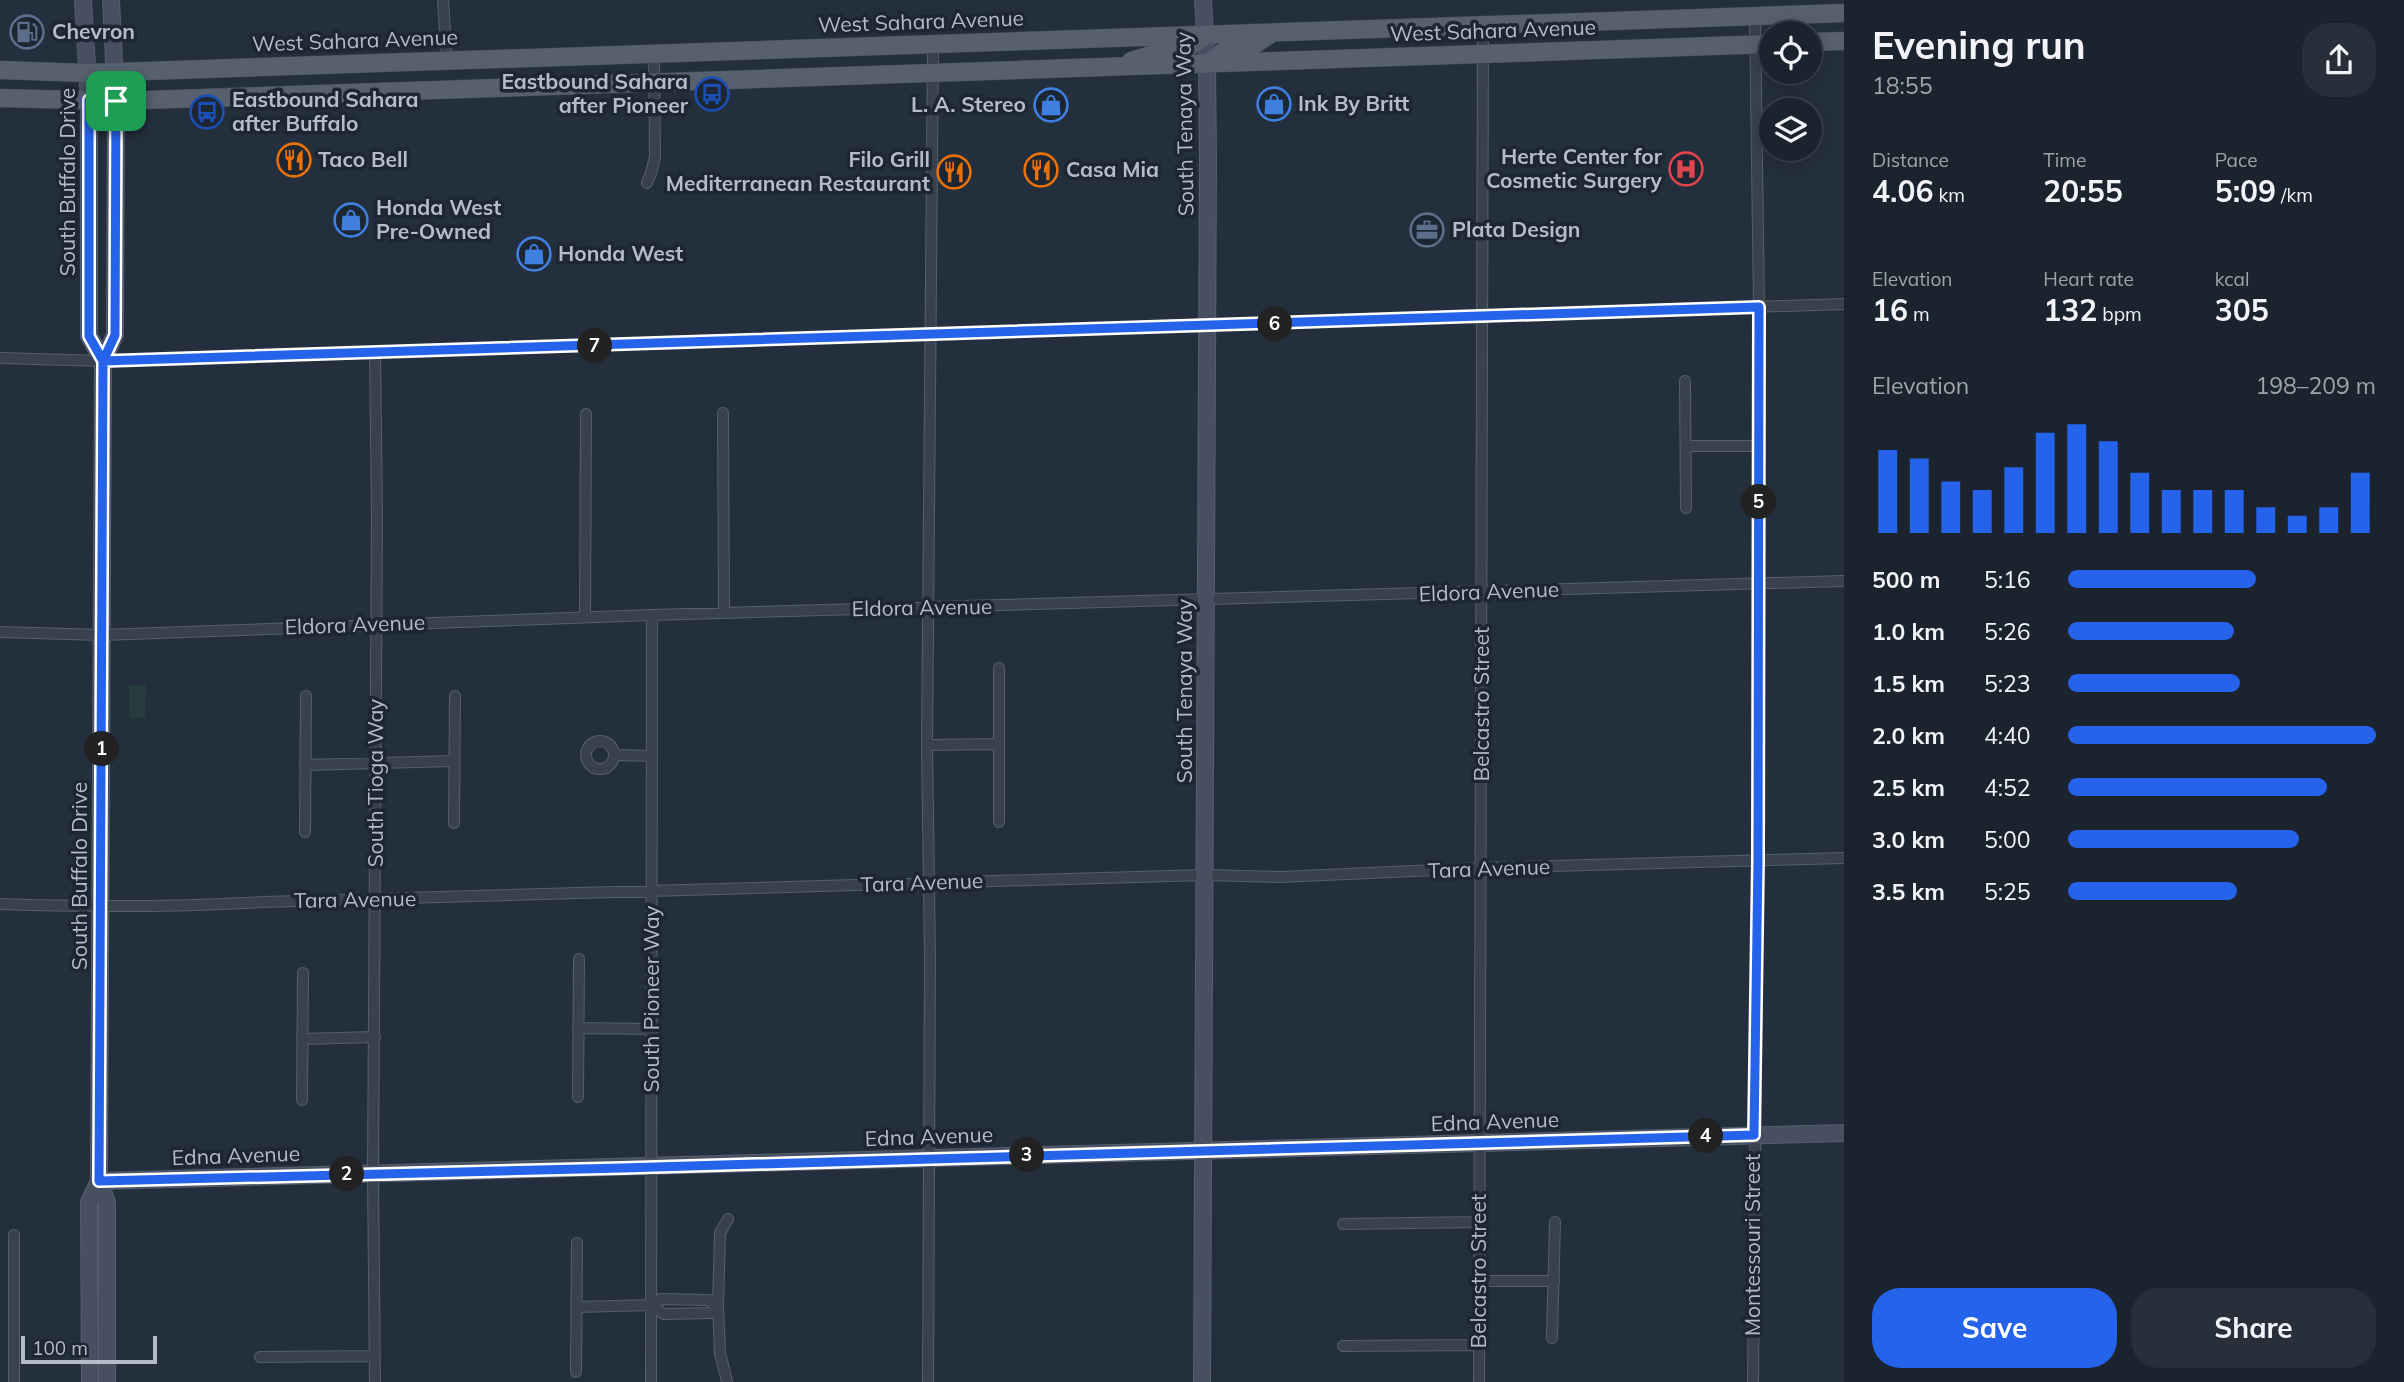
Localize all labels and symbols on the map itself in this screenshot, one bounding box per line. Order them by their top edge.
street label: West Sahara Avenue [818,4,1024,38]
fuel station icon: Chevron [8,13,46,51]
street label: West Sahara Avenue [1390,13,1596,47]
place label: Chevron [52,18,135,44]
street label: West Sahara Avenue [252,23,458,57]
street label: South Tenaya Way [1169,32,1199,216]
place label: Eastbound Sahara after Pioneer [501,68,689,118]
pin [86,71,146,131]
bus stop icon: Eastbound Sahara after Pioneer [693,75,731,113]
shop icon: Ink By Britt [1255,85,1293,123]
place label: Eastbound Sahara after Buffalo [232,86,419,136]
shop icon: L. A. Stereo [1032,86,1070,124]
street label: South Buffalo Drive [54,88,80,276]
place label: Ink By Britt [1298,90,1409,116]
place label: L. A. Stereo [911,91,1026,117]
bus stop icon: Eastbound Sahara after Buffalo [188,93,226,131]
restaurant icon: Taco Bell [275,141,313,179]
place label: Herte Center for Cosmetic Surgery [1486,143,1663,193]
place label: Taco Bell [318,146,408,172]
place label: Filo Grill Mediterranean Restaurant [666,146,930,196]
hospital icon: Herte Center for Cosmetic Surgery [1667,150,1705,188]
restaurant icon: Casa Mia [1022,151,1060,189]
restaurant icon: Filo Grill Mediterranean Restaurant [935,153,973,191]
place label: Casa Mia [1066,156,1159,182]
place label: Honda West Pre-Owned [376,194,501,244]
shop icon: Honda West Pre-Owned [332,201,370,239]
office icon: Plata Design [1408,211,1446,249]
place label: Plata Design [1452,216,1580,242]
shop icon: Honda West [515,235,553,273]
place label: Honda West [558,240,683,266]
pin: 6 [1258,306,1292,342]
pin: 7 [578,328,612,364]
pin: 5 [1742,484,1776,520]
street label: Eldora Avenue [1418,576,1560,606]
street label: Eldora Avenue [851,593,993,621]
street label: South Tenaya Way [1171,599,1197,783]
street label: Eldora Avenue [284,609,426,639]
street label: Belcastro Street [1468,627,1494,781]
street label: South Tioga Way [362,699,388,867]
pin: 1 [84,732,119,766]
street label: South Buffalo Drive [66,782,92,970]
street label: Tara Avenue [1427,853,1551,883]
street label: Tara Avenue [860,867,984,897]
street label: Tara Avenue [294,885,416,913]
street label: South Pioneer Way [638,905,664,1093]
street label: Edna Avenue [1430,1106,1560,1136]
pin: 4 [1688,1118,1724,1154]
street label: Edna Avenue [864,1121,994,1151]
pin: 3 [1010,1138,1044,1172]
street label: Edna Avenue [171,1140,301,1170]
street label: Montessouri Street [1739,1154,1765,1336]
pin: 2 [330,1156,364,1192]
street label: Belcastro Street [1465,1194,1491,1348]
scale bar [21,1333,158,1365]

